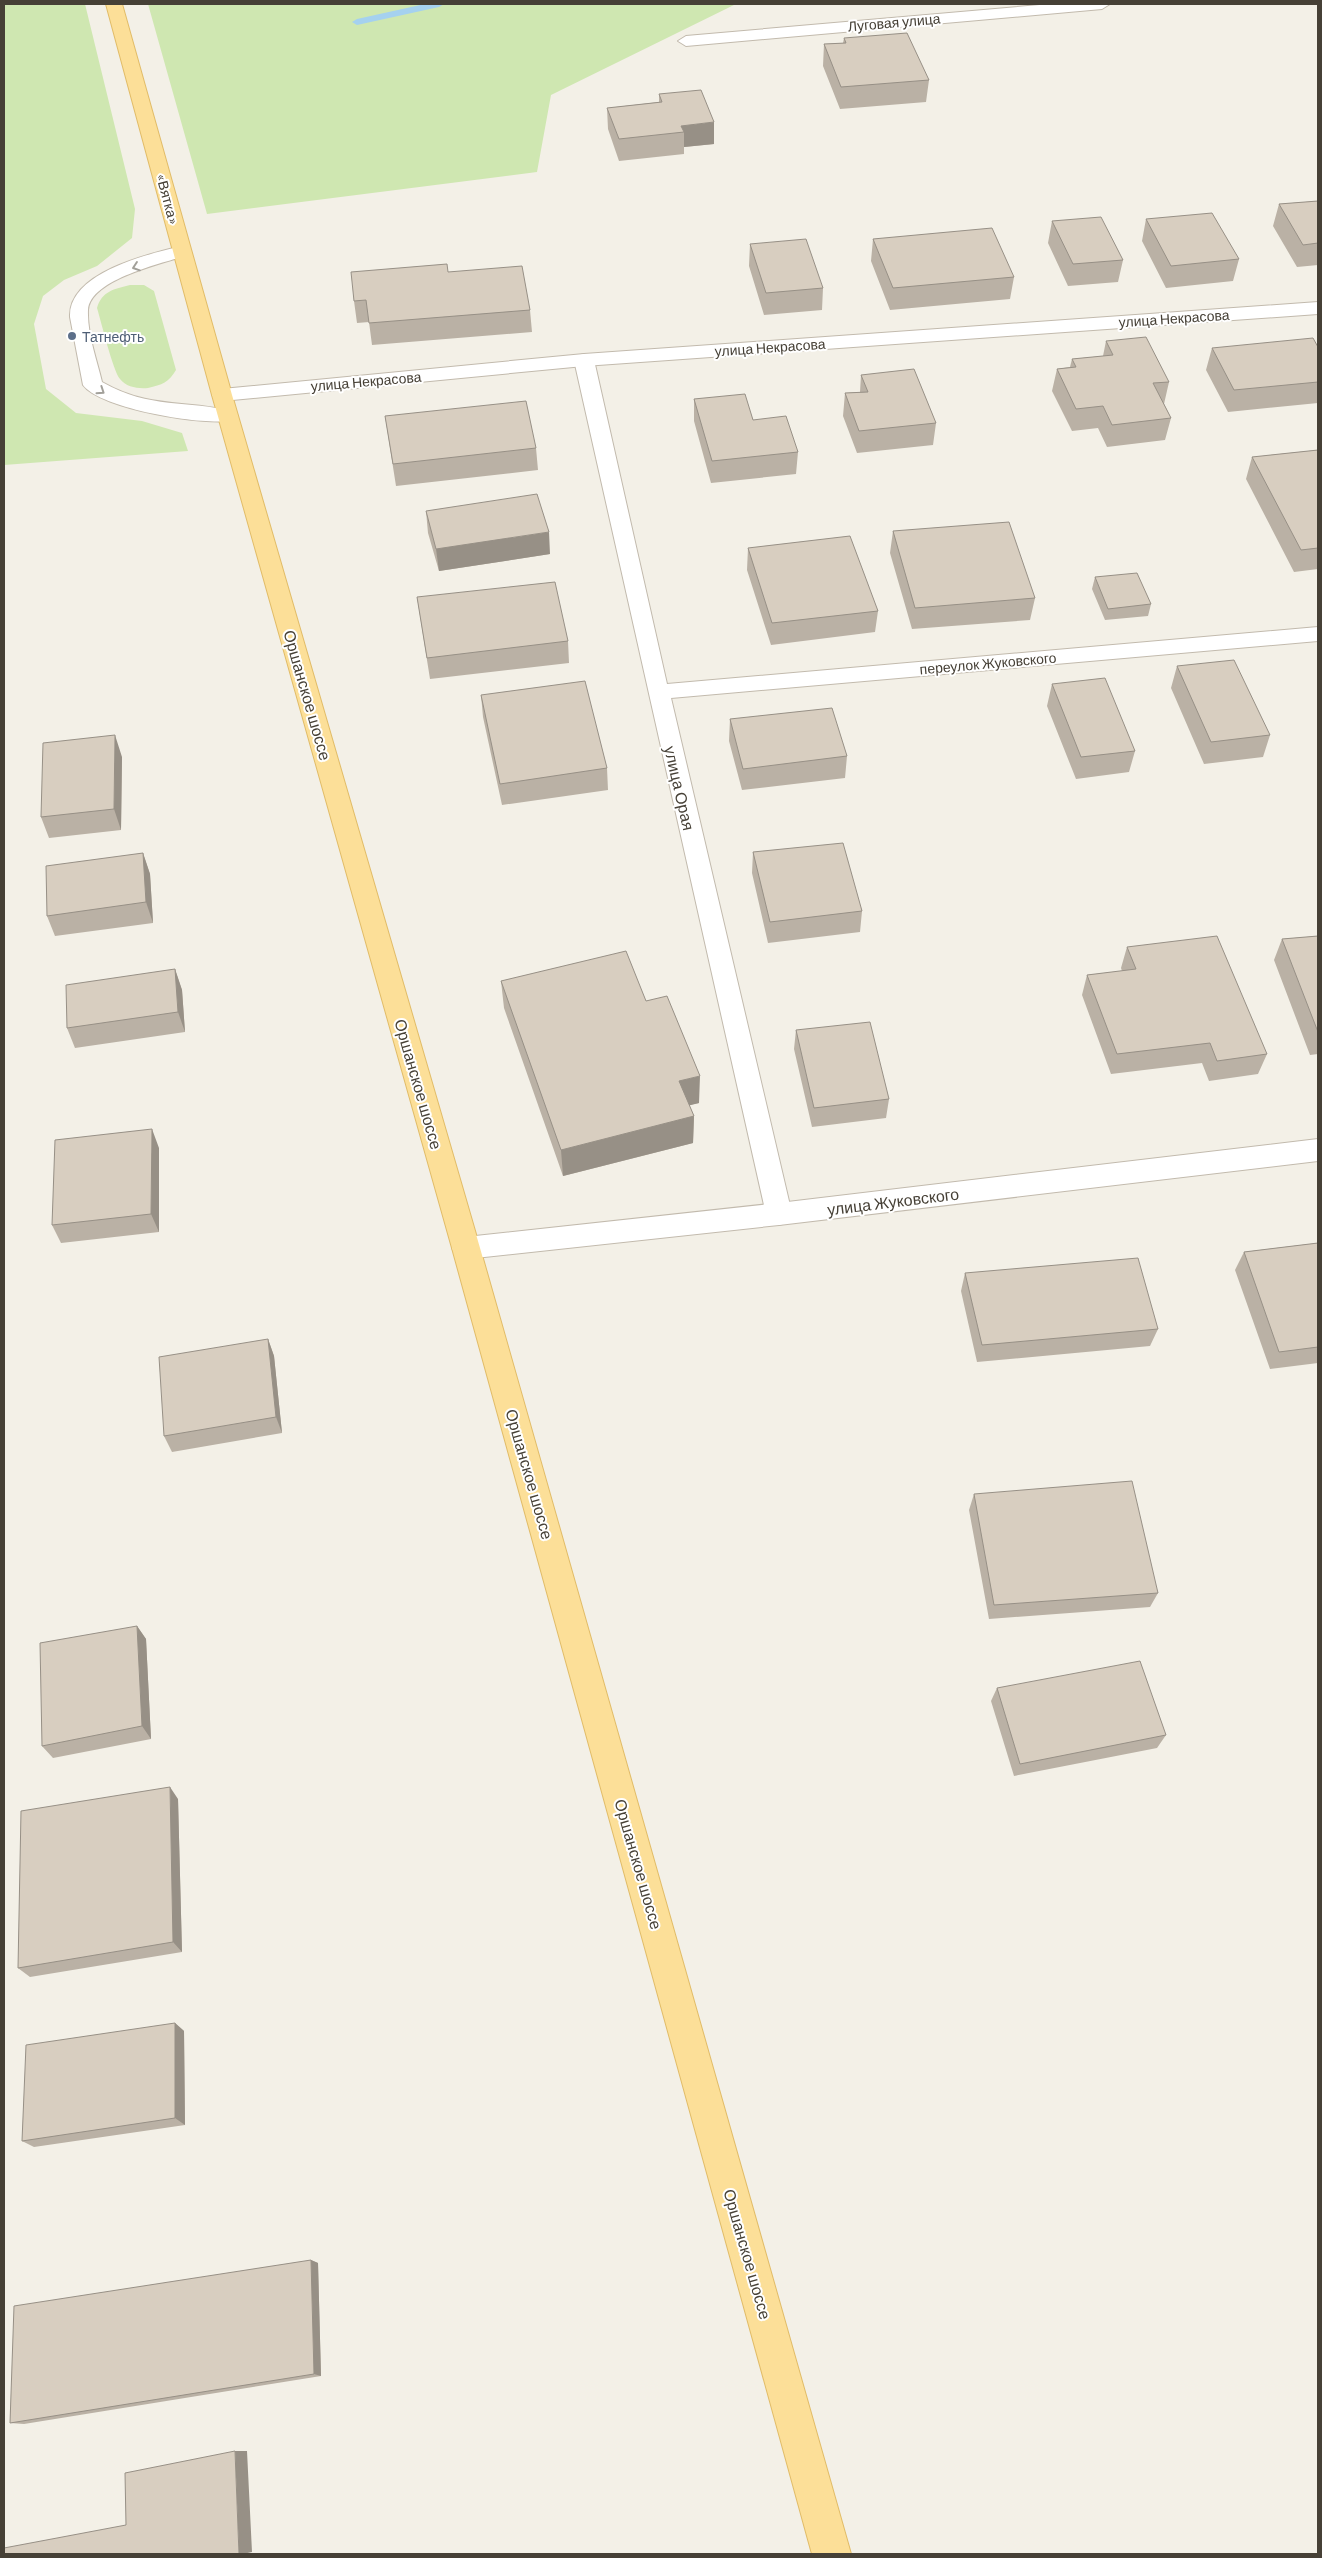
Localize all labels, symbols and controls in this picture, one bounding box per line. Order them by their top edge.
street label: Луговая улица [847,9,941,35]
street label: «Вятка» [153,171,183,227]
one-way arrow [133,261,141,271]
street label: улица Некрасова [1118,306,1230,330]
place label: Татнефть [82,328,144,345]
marker: Татнефть [66,330,78,342]
street label: улица Некрасова [714,335,826,359]
street label: улица Некрасова [310,368,422,394]
one-way arrow [95,385,105,394]
street label: Оршанское шоссе [280,628,336,762]
street label: переулок Жуковского [919,649,1057,677]
street label: улица Орая [661,744,699,832]
street label: Оршанское шоссе [391,1017,447,1151]
street label: улица Жуковского [826,1183,960,1219]
street label: Оршанское шоссе [502,1407,558,1541]
street label: Оршанское шоссе [611,1797,667,1931]
street label: Оршанское шоссе [720,2187,776,2321]

